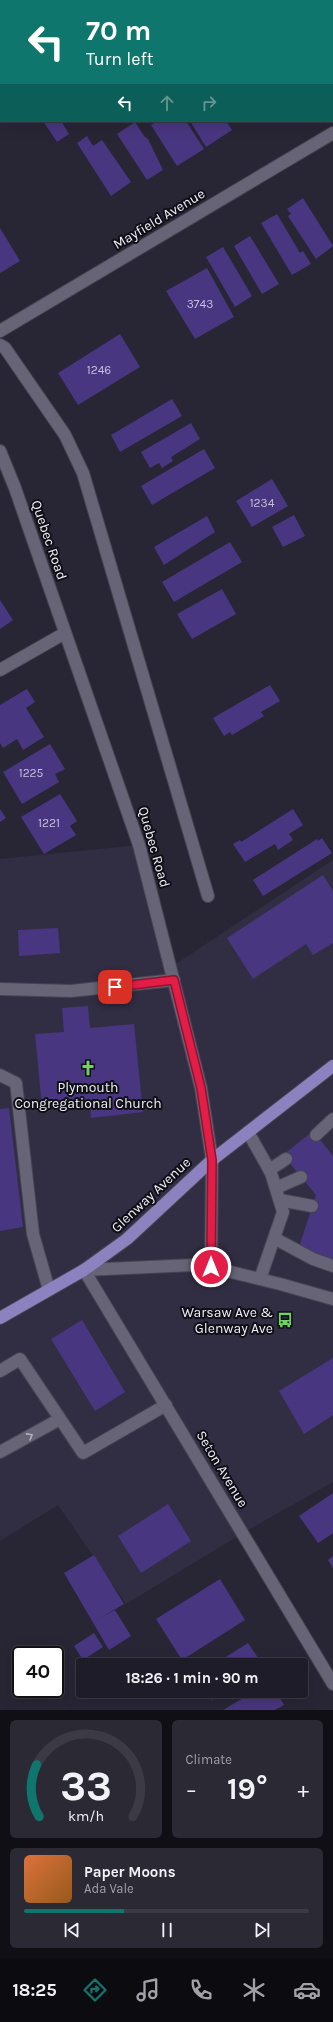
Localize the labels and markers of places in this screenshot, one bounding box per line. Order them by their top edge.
pin [98,970,132,1004]
church icon: Plymouth Congregational Church [79,1059,97,1077]
place label: Plymouth Congregational Church [14,1079,162,1112]
place label: Warsaw Ave & Glenway Ave [182,1304,273,1337]
bus stop icon: Warsaw Ave & Glenway Ave [276,1311,294,1329]

